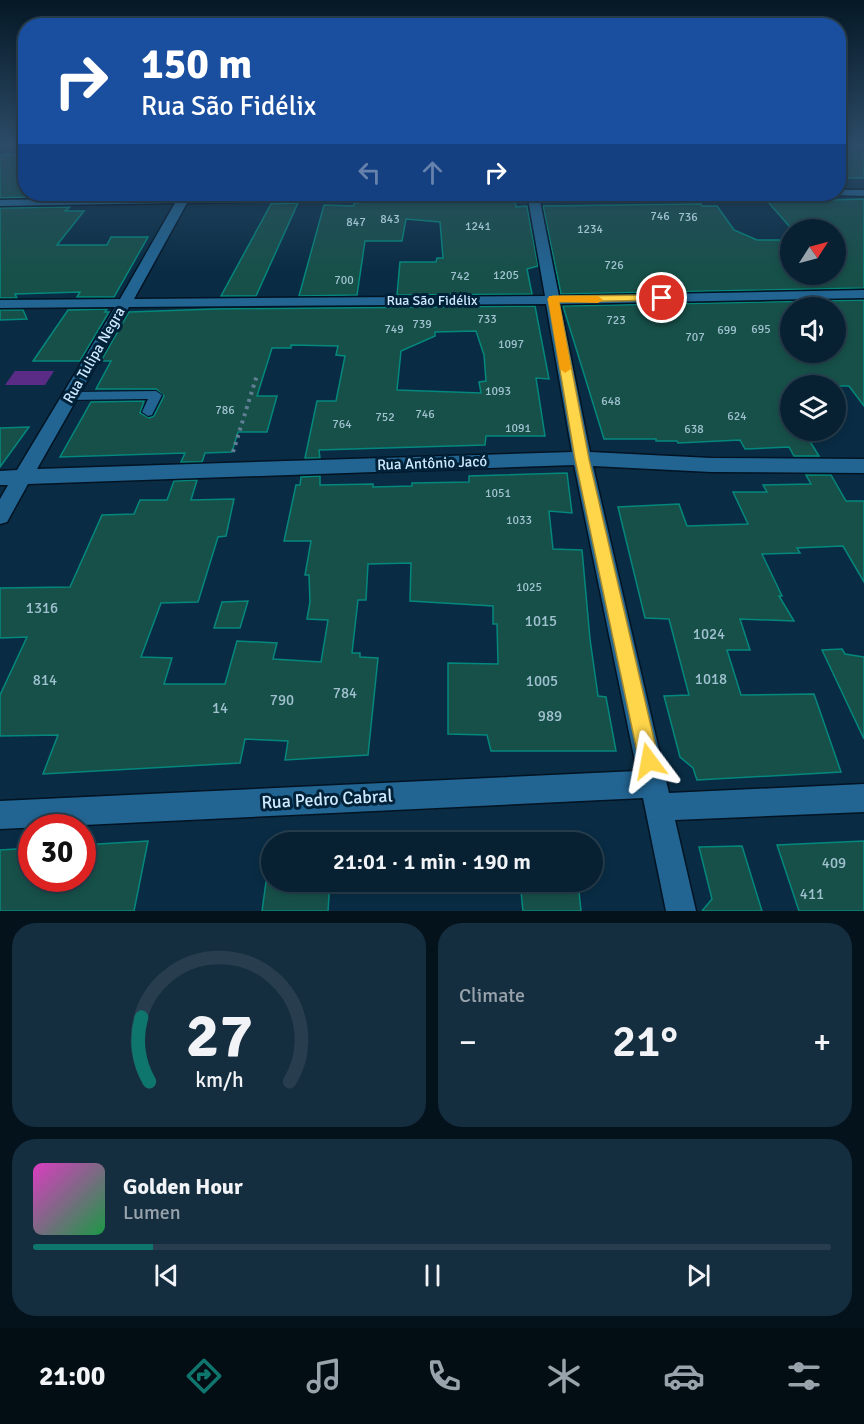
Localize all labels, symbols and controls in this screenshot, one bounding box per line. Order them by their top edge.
text: 150 m [141,39,252,90]
icon: right [42,42,120,120]
text: Rua São Fidélix [141,90,316,123]
icon: left [353,156,386,189]
icon: ahead [416,156,449,189]
icon: right [479,156,512,189]
house number: 746 [650,209,670,224]
house number: 736 [678,210,698,225]
house number: 843 [380,212,400,227]
house number: 847 [346,215,366,230]
house number: 1241 [465,219,491,234]
north arrow [780,219,846,285]
map controls [780,219,846,441]
house number: 1234 [577,222,603,237]
house number: 726 [604,258,624,273]
house number: 1205 [493,268,519,283]
house number: 742 [450,269,470,284]
pin [636,272,687,323]
house number: 700 [334,273,354,288]
icon: arrive [645,281,678,314]
street label: Rua São Fidélix [387,292,478,309]
button: sound [780,297,846,363]
street label: Rua Tulipa Negra [59,304,129,406]
house number: 733 [477,312,497,327]
house number: 723 [606,313,626,328]
house number: 739 [412,317,432,332]
house number: 749 [384,322,404,337]
house number: 695 [751,322,771,337]
house number: 699 [717,323,737,338]
house number: 707 [685,330,705,345]
house number: 1097 [498,337,524,352]
button: layers [780,375,846,441]
house number: 1093 [485,384,511,399]
house number: 648 [601,394,621,409]
house number: 786 [215,403,235,418]
house number: 746 [415,407,435,422]
house number: 624 [727,409,747,424]
house number: 752 [375,410,395,425]
house number: 764 [332,417,352,432]
house number: 1091 [505,421,531,436]
house number: 638 [684,422,704,437]
street label: Rua Antônio Jacó [377,452,488,474]
house number: 1051 [485,486,511,501]
house number: 1033 [506,513,532,528]
house number: 1025 [516,580,542,595]
house number: 1316 [26,599,58,617]
house number: 1015 [525,612,557,630]
house number: 1024 [693,625,725,643]
house number: 1018 [695,670,727,688]
house number: 814 [33,671,57,689]
house number: 1005 [526,672,558,690]
house number: 784 [333,684,357,702]
house number: 790 [270,691,294,709]
house number: 14 [212,699,228,717]
house number: 989 [538,707,562,725]
position arrow [617,729,681,793]
street label: Rua Pedro Cabral [261,785,393,813]
speed limit sign: 30 [18,814,96,892]
text: 21:01 · 1 min · 190 m [333,848,531,875]
house number: 409 [822,854,846,872]
house number: 411 [800,885,824,903]
text: Climate [459,983,525,1008]
text: 27 [185,997,253,1074]
text: 21° [612,1014,678,1069]
text: − [459,1022,477,1063]
text: + [813,1022,831,1063]
text: km/h [195,1067,243,1093]
text: Golden Hour [123,1173,243,1200]
text: Lumen [123,1200,181,1225]
icon: previous [150,1259,183,1292]
icon: pause [416,1259,449,1292]
icon: next [682,1259,715,1292]
icon: directions [183,1355,225,1397]
icon: music [303,1355,345,1397]
icon: phone [423,1355,465,1397]
icon: climate [543,1355,585,1397]
icon: car [663,1355,705,1397]
icon: filters [783,1355,825,1397]
text: 21:00 [39,1360,105,1393]

